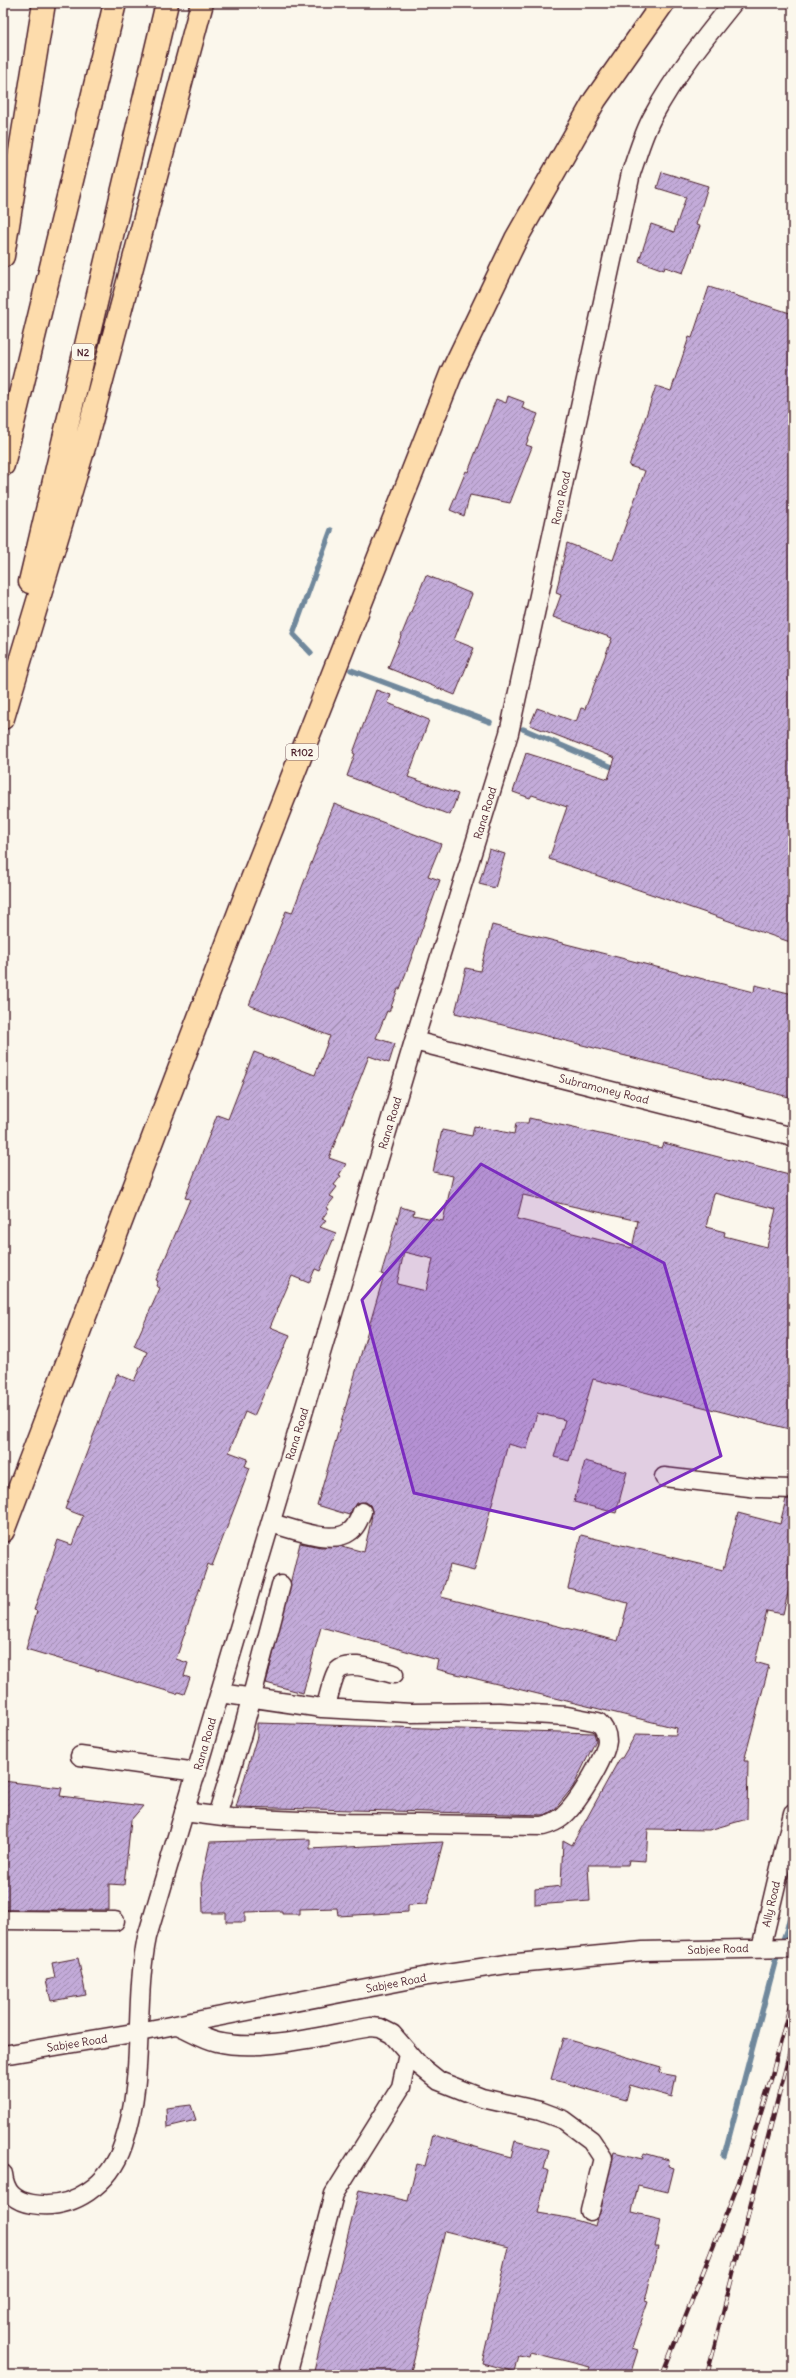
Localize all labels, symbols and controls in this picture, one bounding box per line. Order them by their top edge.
road number: N2 [72,344,94,360]
street label: Rana Road [549,469,574,526]
road number: R102 [286,744,318,760]
street label: Rana Road [470,784,500,841]
street label: Subramoney Road [558,1071,651,1107]
street label: Rana Road [375,1094,405,1151]
street label: Rana Road [282,1405,312,1462]
street label: Rana Road [191,1715,219,1772]
street label: Ally Road [759,1879,783,1928]
street label: Sabjee Road [687,1941,749,1957]
street label: Sabjee Road [365,1970,428,1996]
street label: Sabjee Road [46,2031,109,2055]

